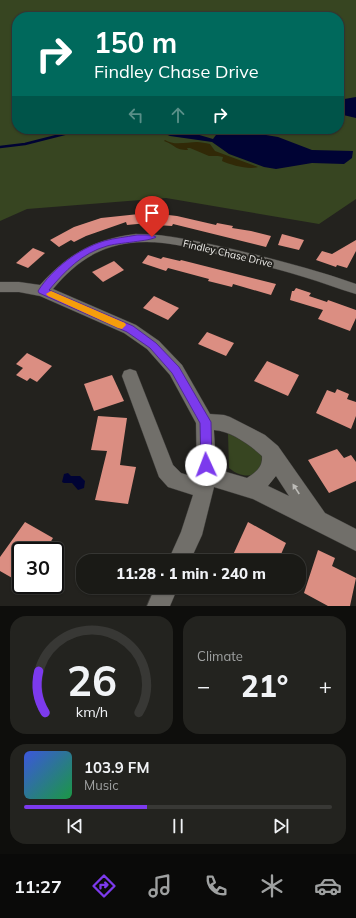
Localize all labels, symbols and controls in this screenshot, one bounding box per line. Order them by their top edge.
text: 150 m [94,25,177,60]
icon: right [28,28,80,80]
text: Findley Chase Drive [94,60,259,83]
icon: left [125,104,147,126]
icon: ahead [167,104,189,126]
icon: right [209,104,231,126]
pin [135,196,169,237]
icon: arrive [141,202,163,224]
street label: Findley Chase Drive [182,237,274,270]
position arrow [185,444,227,486]
one-way arrow [292,484,300,494]
speed limit sign: 30 [12,542,64,594]
text: 11:28 · 1 min · 240 m [116,564,266,583]
text: Climate [197,648,243,664]
text: 26 [67,654,116,706]
text: 21° [241,667,288,705]
text: − [197,672,210,700]
text: + [319,672,332,700]
text: km/h [75,703,108,721]
text: 103.9 FM [84,758,149,777]
text: Music [84,777,119,793]
icon: previous [64,815,86,837]
icon: pause [167,815,189,837]
icon: next [270,815,292,837]
icon: directions [90,872,118,900]
icon: music [146,872,174,900]
icon: phone [202,872,230,900]
icon: climate [258,872,286,900]
icon: car [314,872,342,900]
text: 11:27 [14,875,62,898]

